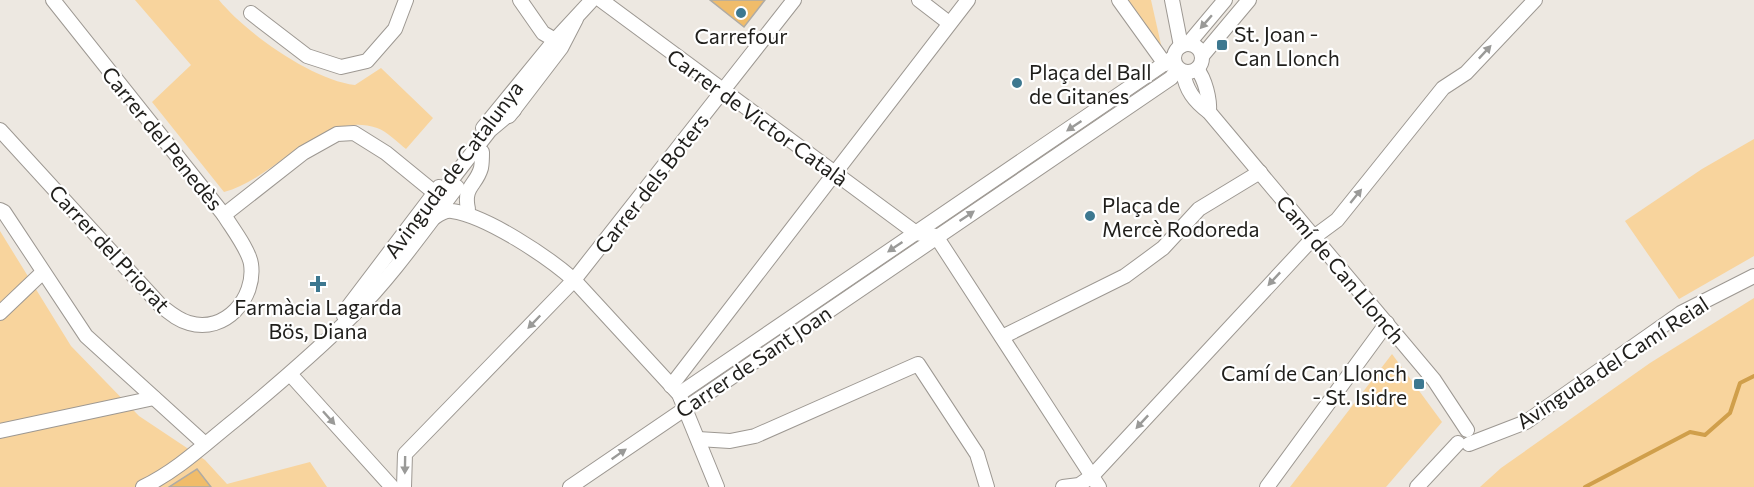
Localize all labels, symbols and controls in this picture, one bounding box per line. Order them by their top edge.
marker: Carrefour [734,6,748,20]
one-way arrow [1200,14,1213,29]
place label: St. Joan - Can Llonch [1234,21,1340,70]
place label: Carrefour [694,23,788,48]
marker: St. Joan - Can Llonch [1215,38,1229,52]
street label: Carrer de Victor Català [663,43,853,191]
one-way arrow [1478,46,1492,60]
place label: Plaça del Ball de Gitanes [1029,59,1152,108]
street label: Carrer del Penedès [97,61,229,215]
street label: Avinguda de Catalunya [378,76,528,262]
marker: Plaça del Ball de Gitanes [1010,76,1024,90]
street label: Carrer dels Boters [589,108,713,258]
one-way arrow [1066,120,1082,132]
street label: Carrer del Priorat [45,179,175,317]
one-way arrow [1349,189,1362,204]
street label: Camí de Can Llonch [1272,190,1410,348]
place label: Plaça de Mercè Rodoreda [1102,192,1259,241]
marker: Plaça de Mercè Rodoreda [1083,209,1097,223]
one-way arrow [958,210,975,221]
one-way arrow [887,241,903,252]
one-way arrow [1268,272,1282,286]
marker: Farmàcia Lagarda Bös, Diana [311,277,325,291]
street label: Avinguda del Camí Reial [1511,291,1713,433]
place label: Farmàcia Lagarda Bös, Diana [234,294,402,343]
street label: Carrer de Sant Joan [671,300,835,422]
one-way arrow [527,315,541,329]
place label: Camí de Can Llonch - St. Isidre [1221,360,1407,409]
marker: Camí de Can Llonch - St. Isidre [1412,377,1426,391]
one-way arrow [322,410,336,425]
one-way arrow [1135,415,1149,430]
one-way arrow [610,448,626,460]
one-way arrow [400,455,409,474]

